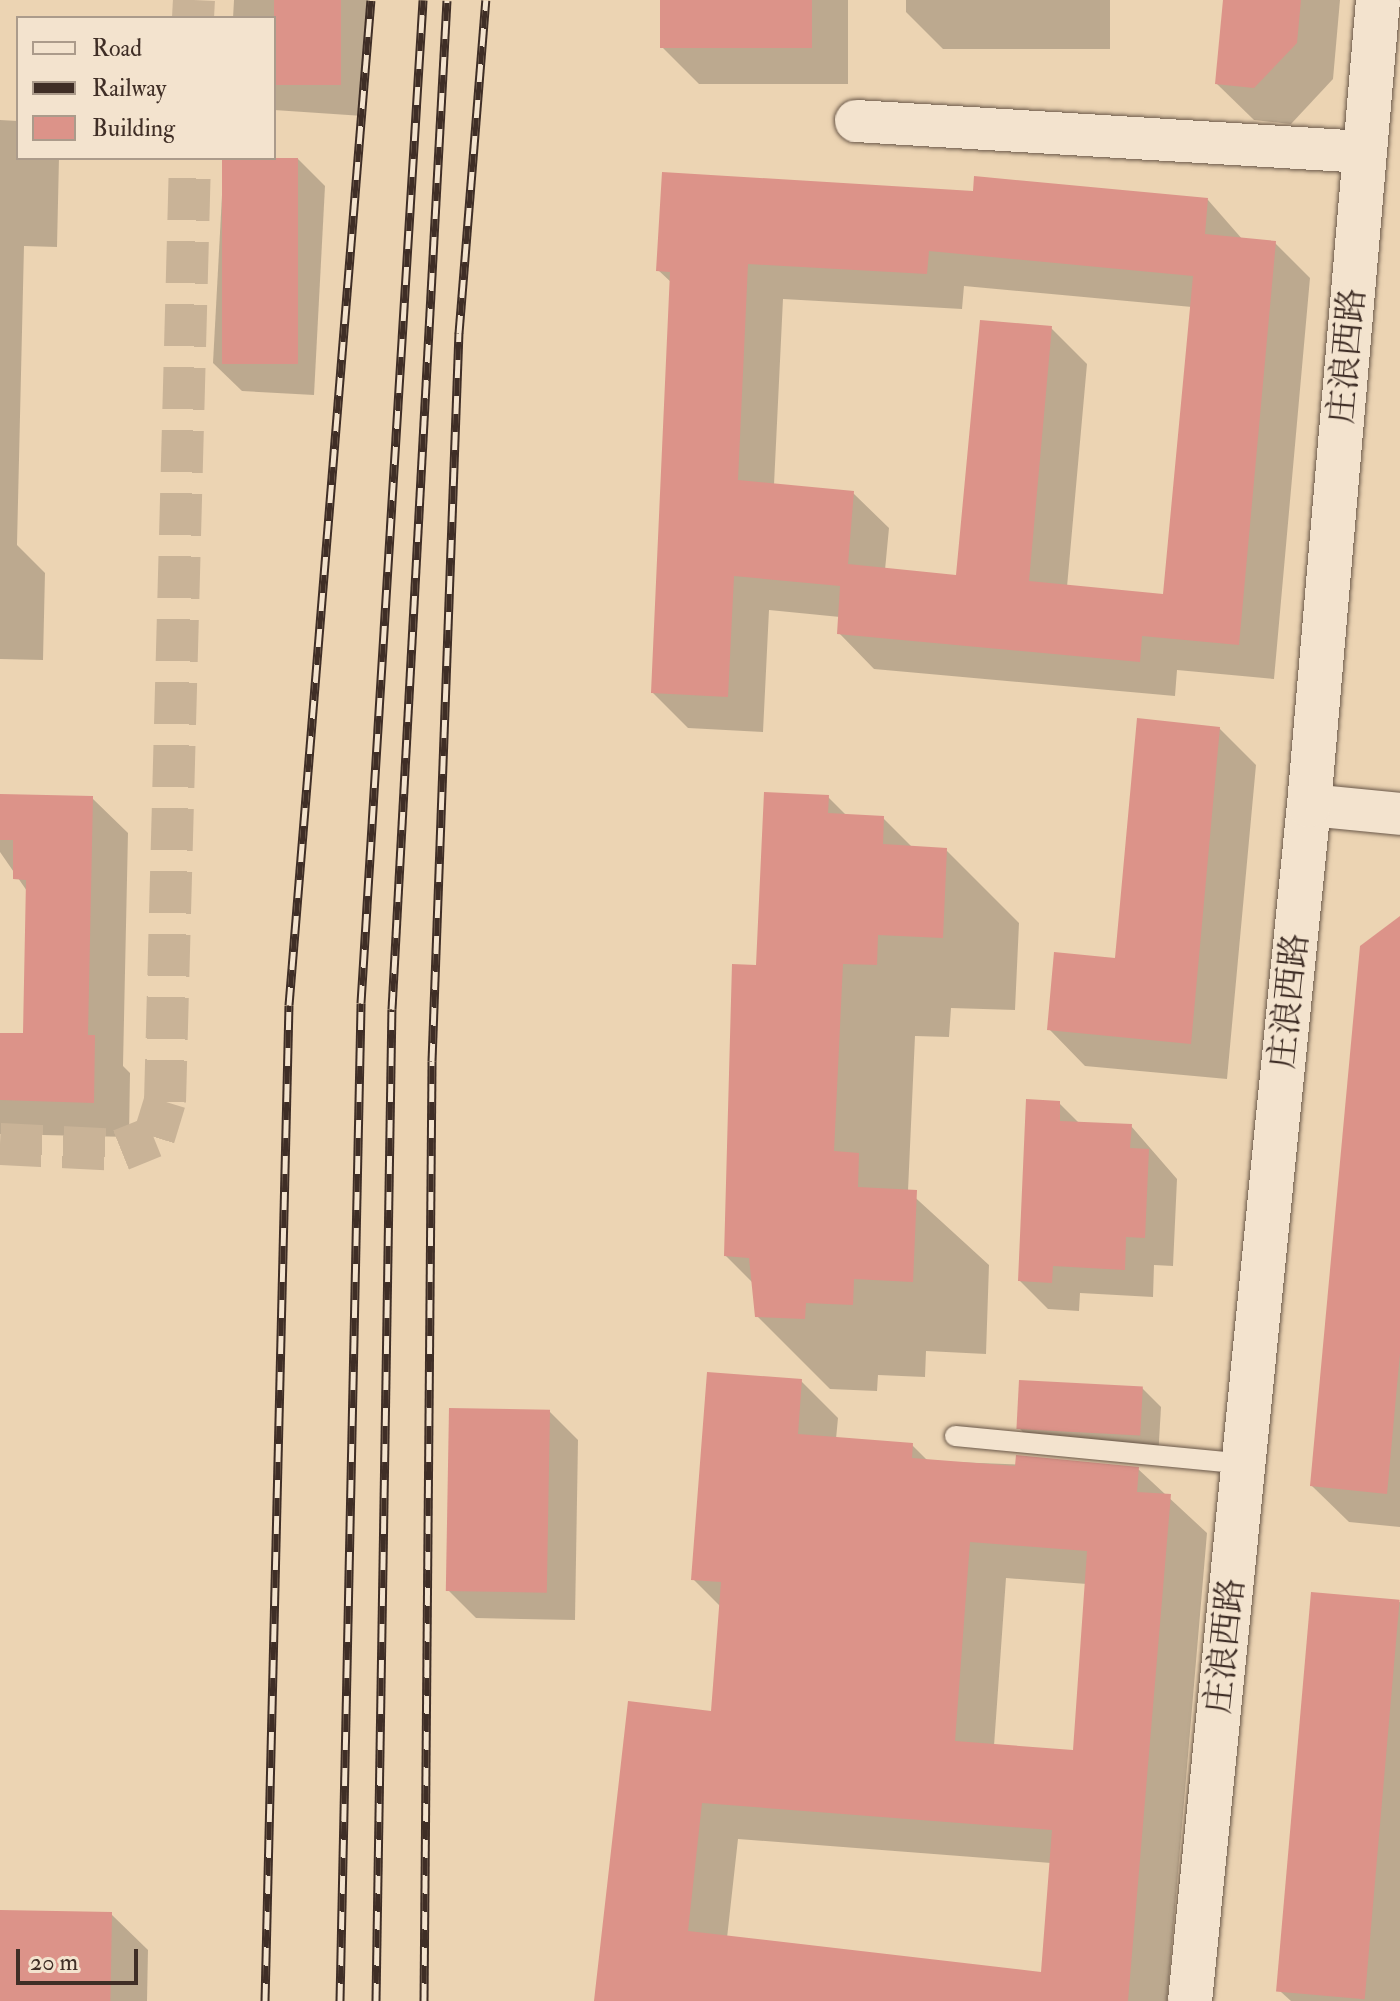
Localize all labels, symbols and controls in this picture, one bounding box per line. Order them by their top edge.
legend [16,16,276,160]
text: Road [92,33,142,64]
text: Railway [92,73,166,104]
text: Building [92,113,175,144]
street label: 庄浪西路 [1321,286,1373,426]
street label: 庄浪西路 [1262,931,1316,1071]
street label: 庄浪西路 [1198,1576,1252,1716]
scale bar [20,1933,142,1983]
text: 20 m [30,1947,78,1978]

